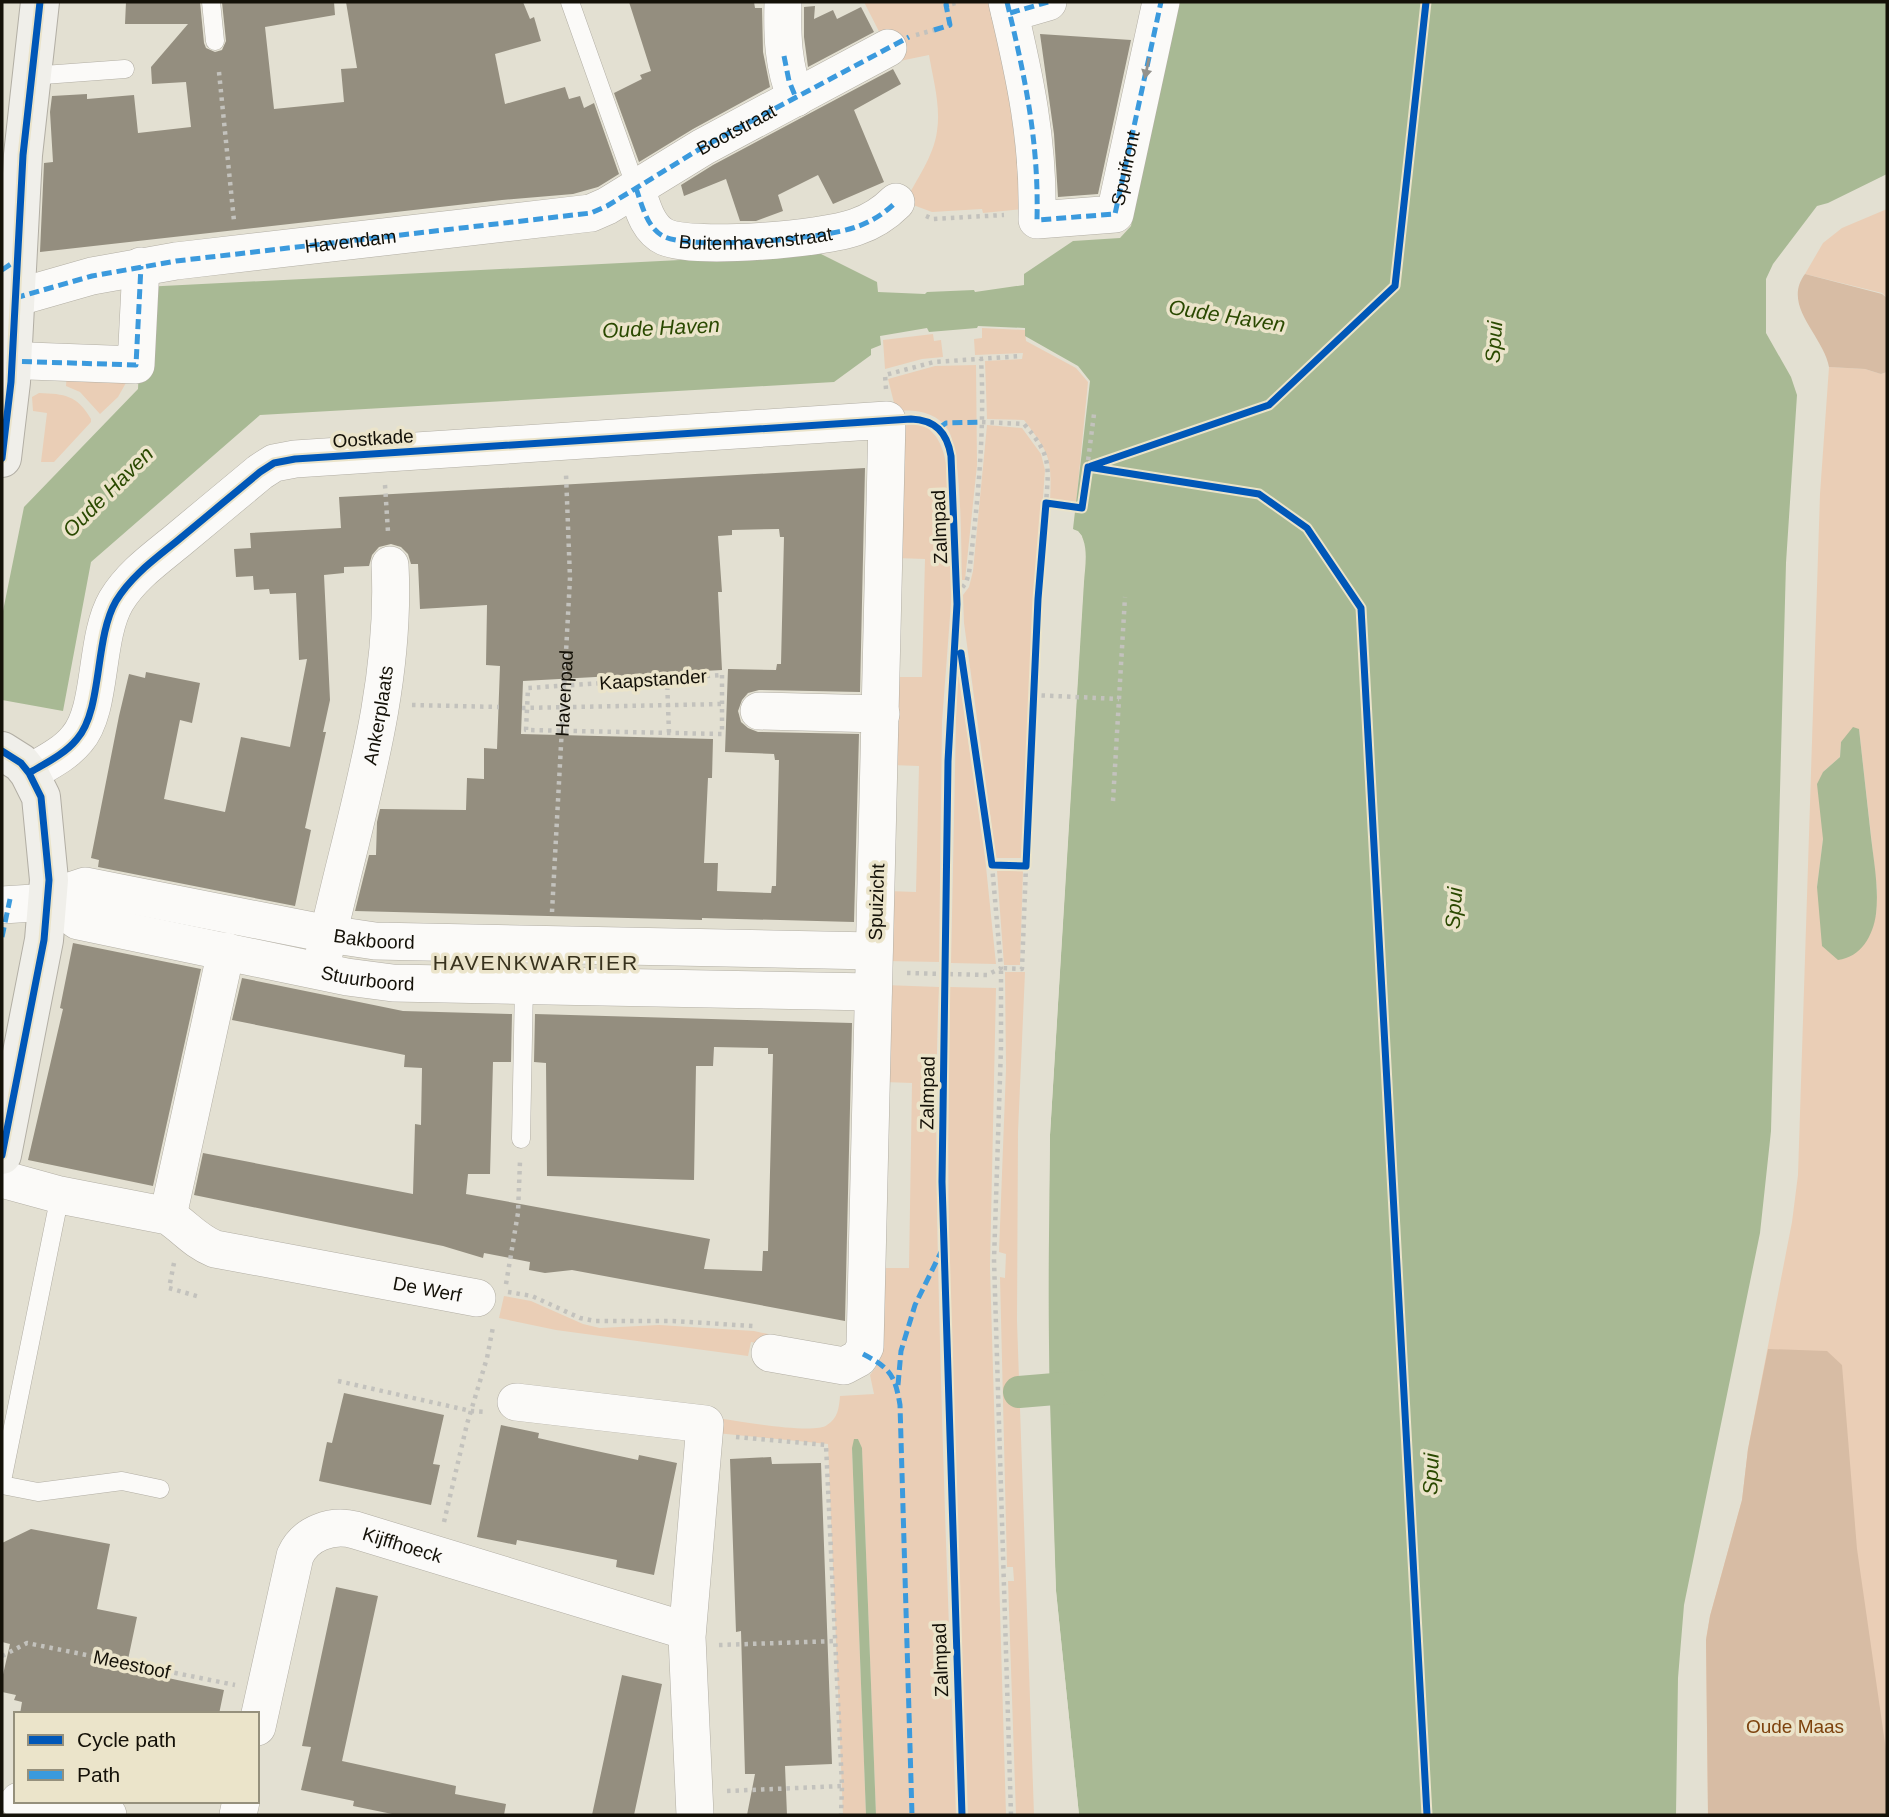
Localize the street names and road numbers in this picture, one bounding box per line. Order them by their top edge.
street label: Bootstraat [693,100,780,159]
street label: Spuifront [1107,128,1144,208]
street label: Buitenhavenstraat [678,223,835,254]
street label: Havendam [304,226,397,257]
street label: Oostkade [332,425,414,452]
street label: Zalmpad [928,490,951,564]
street label: Havenpad [551,649,577,737]
street label: Ankerplaats [359,664,397,767]
street label: Kaapstander [599,665,708,694]
street label: Spuizicht [865,862,888,941]
street label: Bakboord [332,925,415,953]
street label: Stuurboord [319,962,415,995]
street label: Zalmpad [916,1056,939,1130]
street label: De Werf [391,1273,464,1306]
street label: Kijffhoeck [360,1523,445,1567]
street label: Zalmpad [929,1623,952,1697]
street label: Meestoof [91,1646,173,1683]

